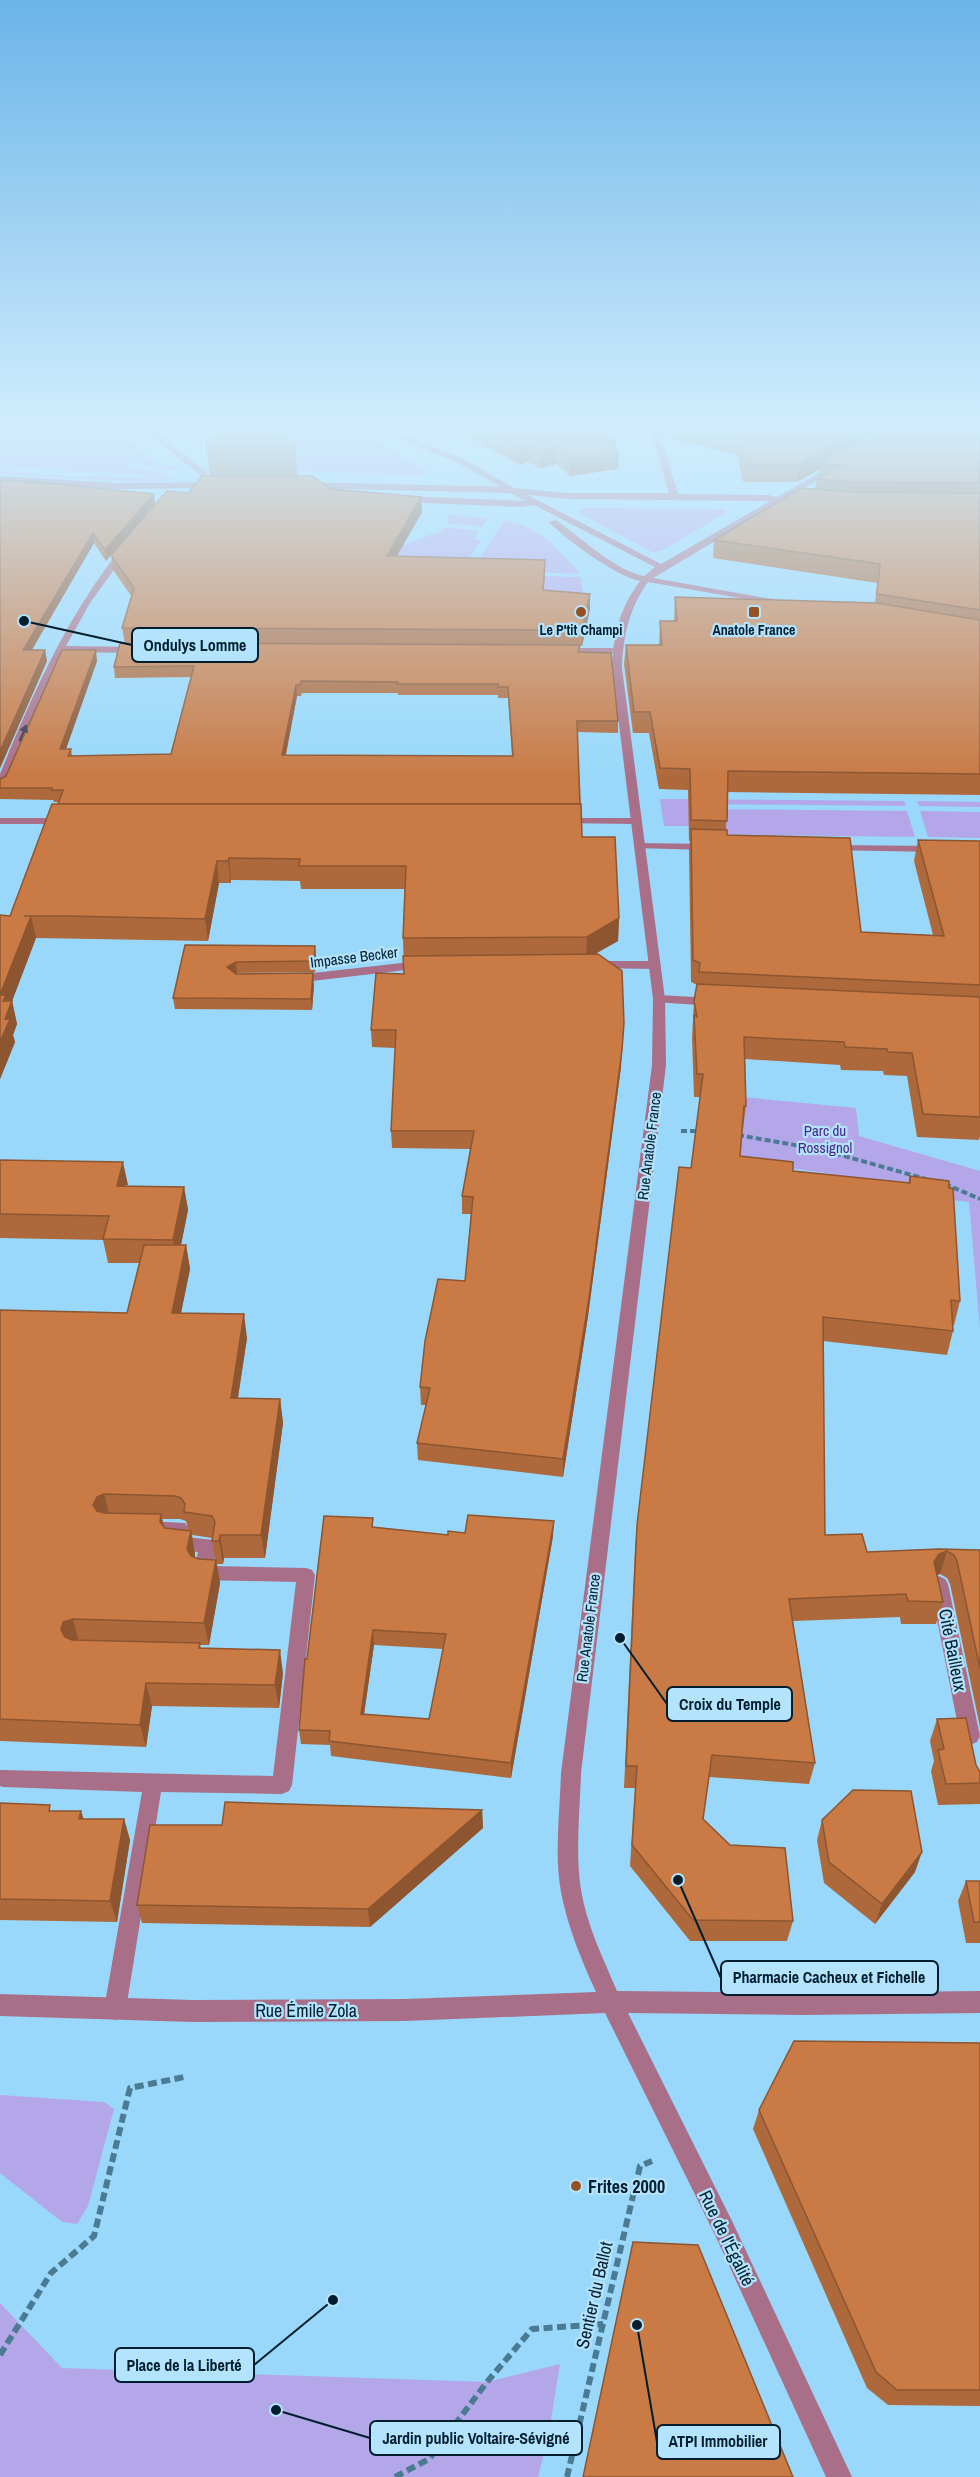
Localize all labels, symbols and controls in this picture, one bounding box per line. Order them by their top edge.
marker: Le P'tit Champi [574,605,588,619]
marker: Anatole France [747,605,761,619]
place label: Le P'tit Champi [539,621,623,639]
place label: Anatole France [713,621,795,639]
callout: Ondulys Lomme [132,628,258,662]
text: Ondulys Lomme [144,634,246,656]
one-way arrow [19,724,28,742]
street label: Impasse Becker [309,941,399,973]
street label: Rue Anatole France [632,1091,666,1201]
park label: Parc du Rossignol [798,1120,852,1158]
street label: Rue Anatole France [571,1573,605,1683]
street label: Cité Bailleux [933,1607,973,1694]
callout: Croix du Temple [667,1687,792,1721]
text: Croix du Temple [679,1693,781,1715]
callout: Pharmacie Cacheux et Fichelle [721,1961,938,1995]
text: Pharmacie Cacheux et Fichelle [733,1966,925,1988]
street label: Rue Émile Zola [255,1998,357,2023]
place label: Frites 2000 [588,2174,665,2199]
marker: Frites 2000 [569,2179,583,2193]
street label: Rue de l'Égalité [693,2186,761,2290]
street label: Sentier du Ballot [570,2239,618,2351]
callout: Place de la Liberté [115,2348,254,2382]
text: Place de la Liberté [126,2354,242,2376]
callout: Jardin public Voltaire-Sévigné [370,2421,582,2455]
callout: ATPI Immobilier [657,2425,780,2459]
text: Jardin public Voltaire-Sévigné [382,2427,570,2449]
text: ATPI Immobilier [669,2430,768,2452]

